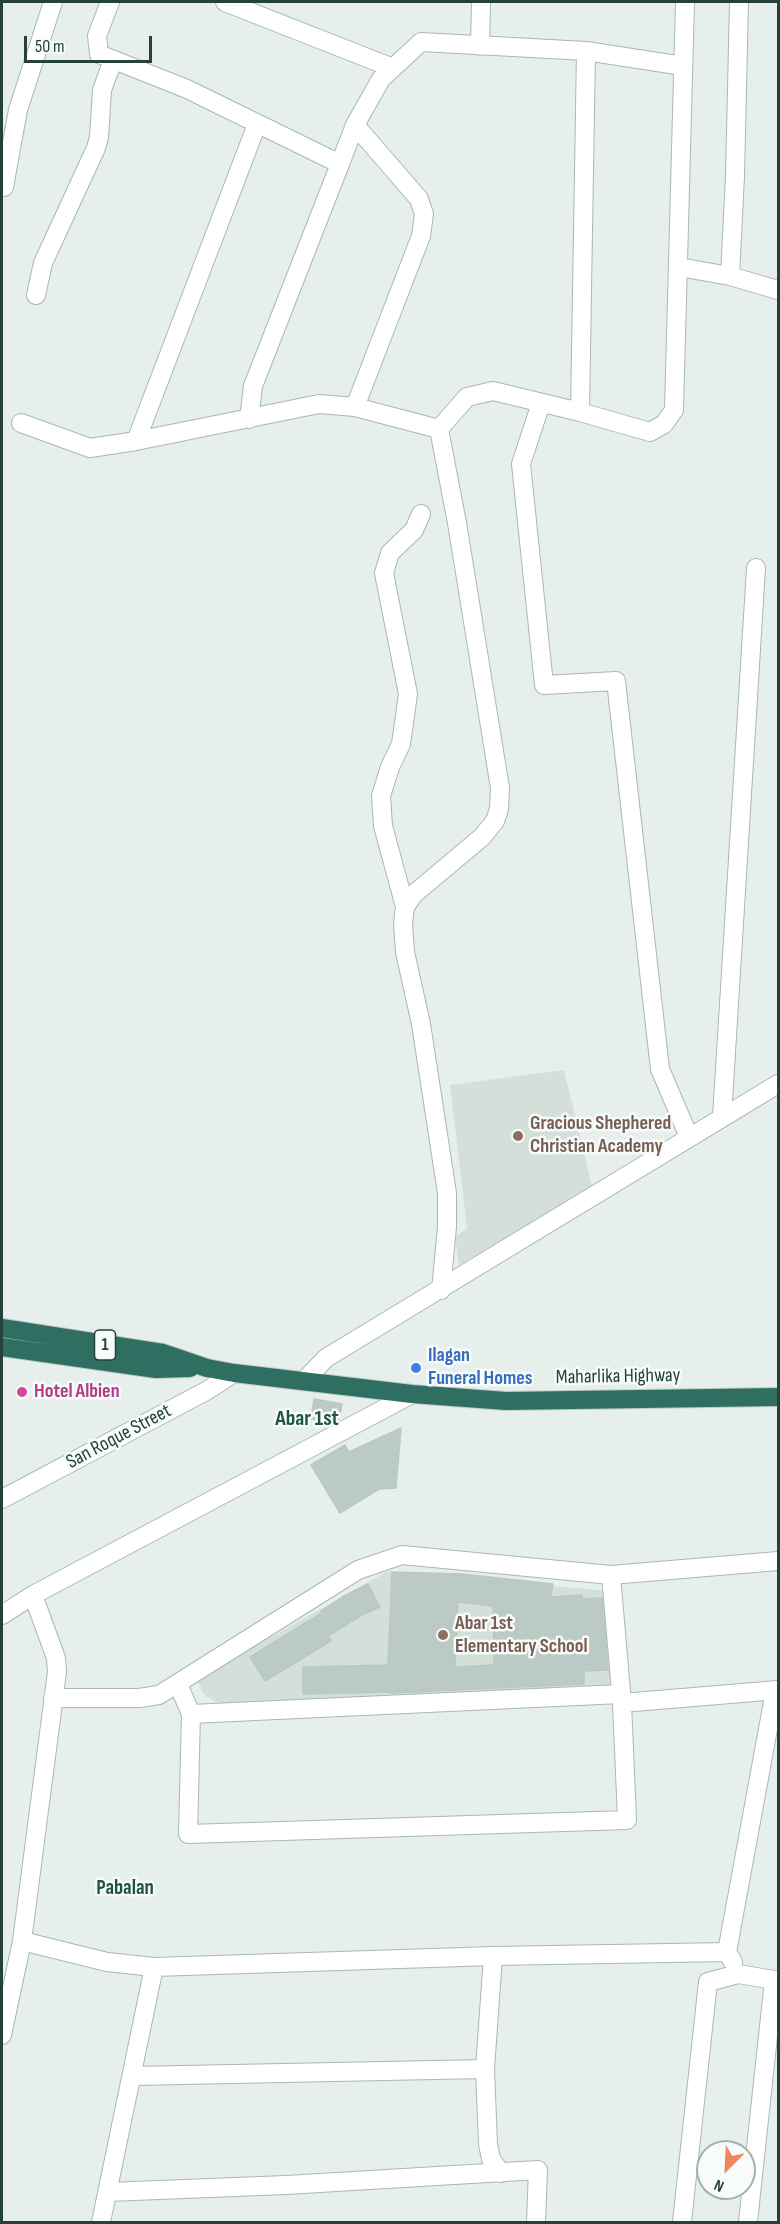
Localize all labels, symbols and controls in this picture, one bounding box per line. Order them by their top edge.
scale bar [27,24,154,62]
text: 50 m [35,36,65,57]
place label: Gracious Shephered Christian Academy [530,1112,671,1159]
marker: Gracious Shephered Christian Academy [511,1129,525,1143]
road number: 1 [94,1330,116,1360]
place label: Ilagan Funeral Homes [428,1344,532,1391]
marker: Ilagan Funeral Homes [409,1361,423,1375]
street label: Maharlika Highway [555,1364,681,1390]
place label: Hotel Albien [34,1380,120,1404]
marker: Hotel Albien [15,1385,29,1399]
street label: San Roque Street [62,1399,176,1475]
district label: Abar 1st [275,1406,339,1432]
place label: Abar 1st Elementary School [455,1612,588,1659]
marker: Abar 1st Elementary School [436,1628,450,1642]
district label: Pabalan [96,1876,154,1902]
north arrow [696,2140,756,2200]
text: N [712,2175,727,2195]

